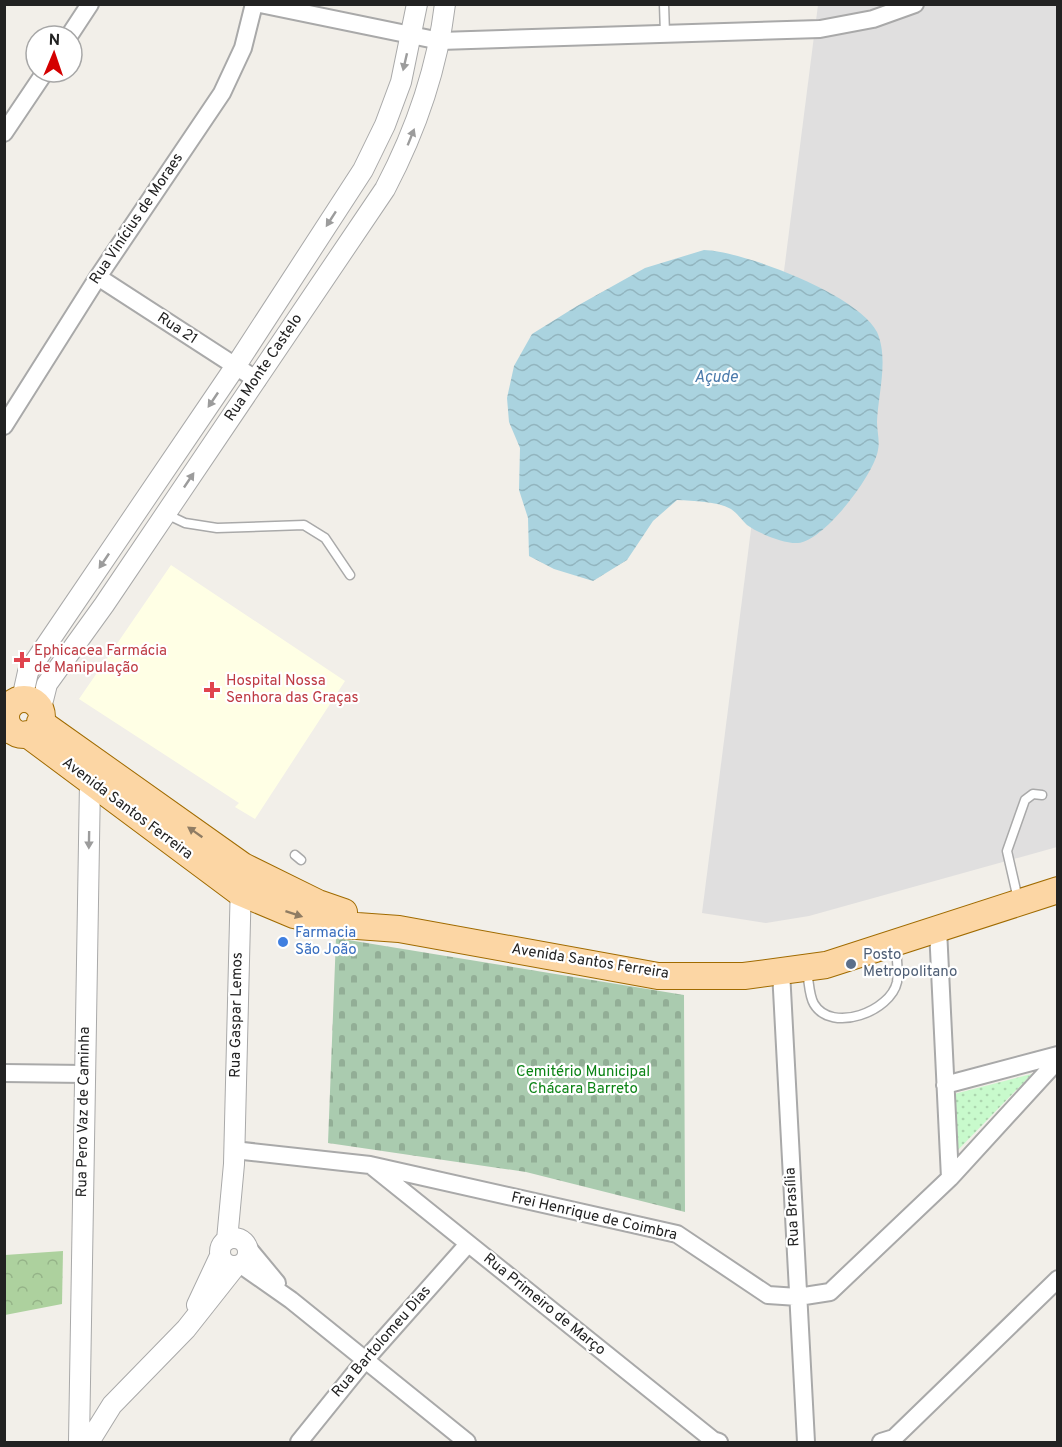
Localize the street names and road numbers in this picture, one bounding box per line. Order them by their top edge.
street label: Rua Vinícius de Moraes [86,150,188,288]
street label: Rua 21 [153,309,201,349]
street label: Rua Monte Castelo [221,311,307,425]
street label: Avenida Santos Ferreira [58,754,196,864]
street label: Avenida Santos Ferreira [510,940,670,984]
street label: Rua Gaspar Lemos [226,952,248,1078]
street label: Rua Pero Vaz de Caminha [73,1026,95,1198]
street label: Rua Brasília [781,1167,805,1247]
street label: Frei Henrique de Coimbra [509,1189,679,1245]
street label: Rua Primeiro de Março [479,1250,609,1360]
street label: Rua Bartolomeu Dias [328,1282,436,1402]

